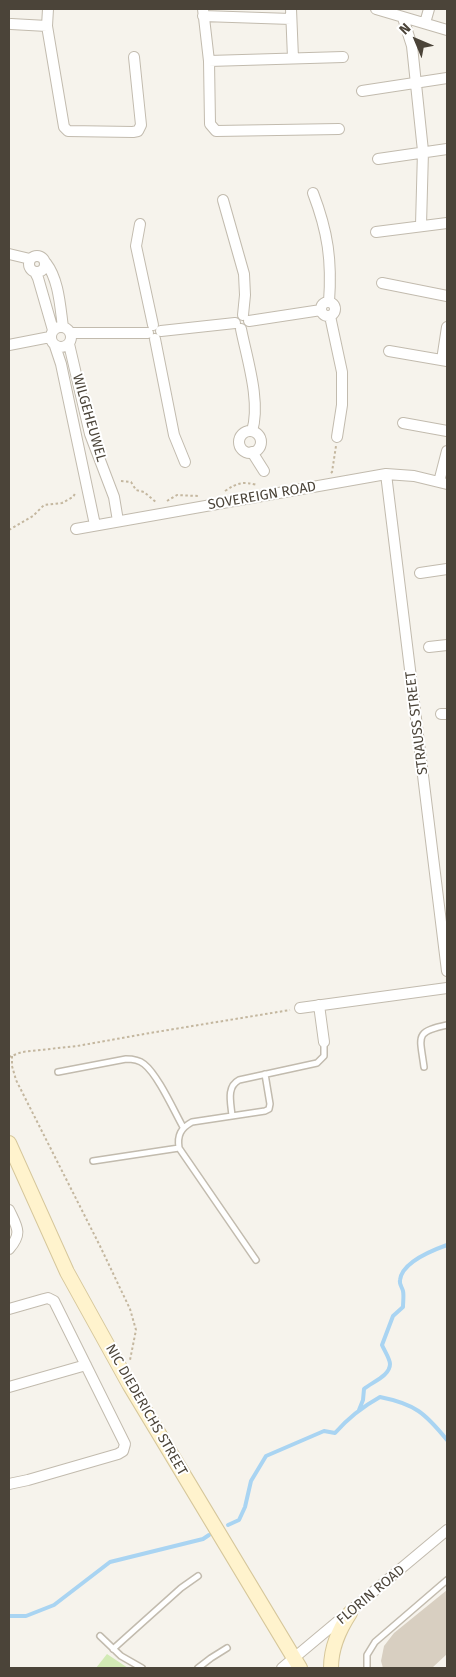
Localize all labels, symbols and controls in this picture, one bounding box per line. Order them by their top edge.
north arrow [391,15,441,65]
text: N [396,20,414,38]
street label: WILGEHEUWEL [68,372,110,464]
street label: SOVEREIGN ROAD [207,478,317,514]
street label: STRAUSS STREET [402,670,432,776]
street label: NIC DIEDERICHS STREET [101,1341,191,1479]
street label: FLORIN ROAD [334,1562,408,1628]

